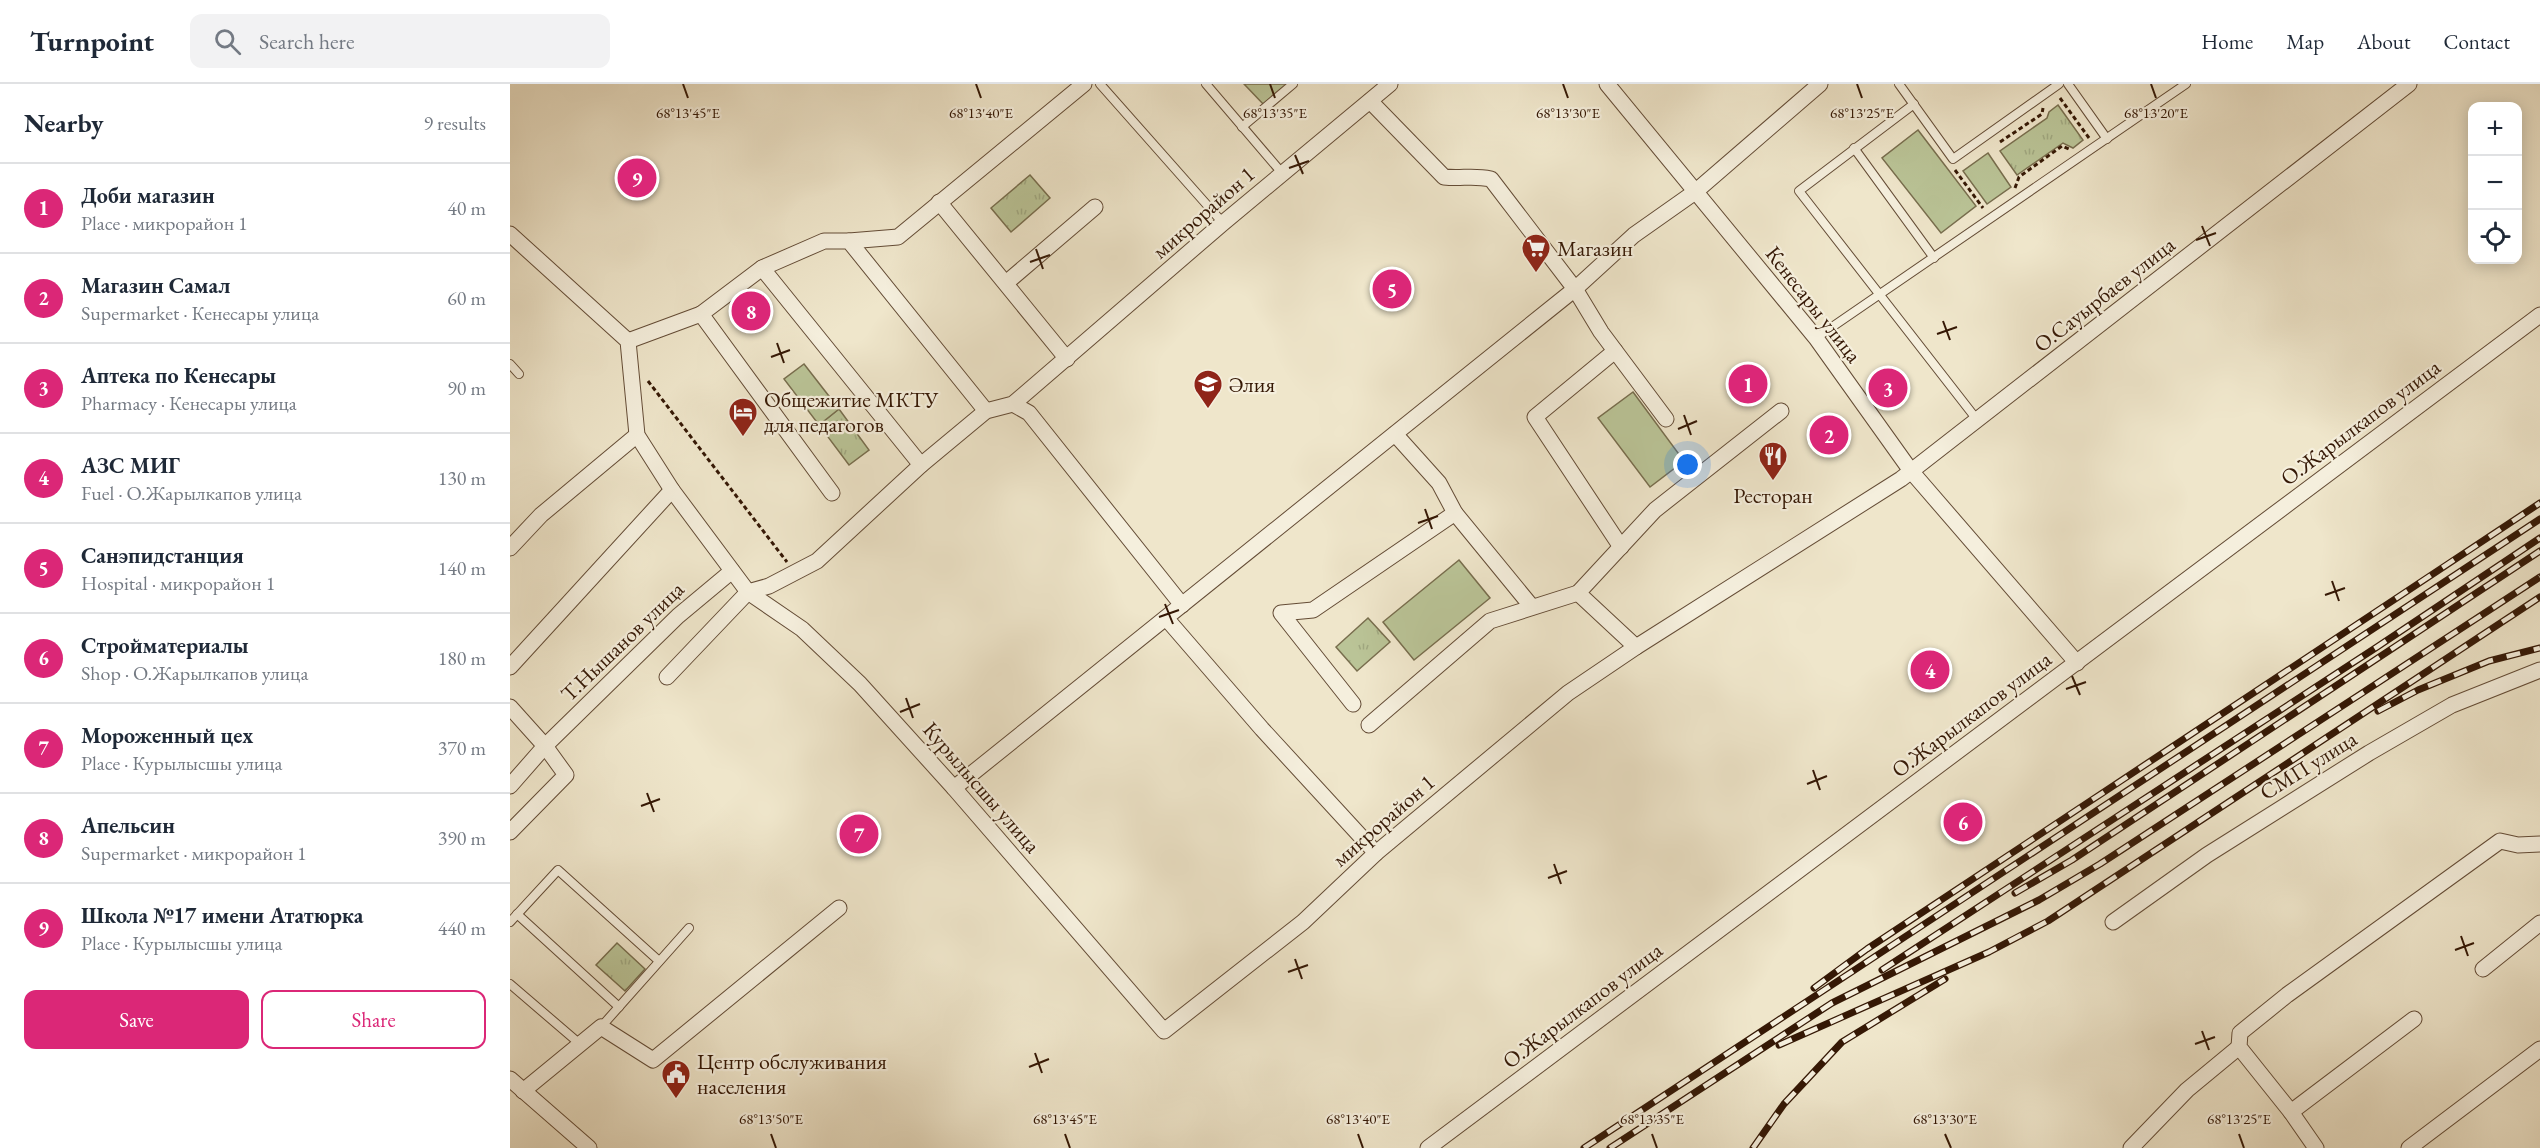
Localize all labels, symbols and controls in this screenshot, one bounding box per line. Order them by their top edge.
search box [190,14,610,68]
text: Turnpoint [30,23,154,59]
icon: search [211,25,244,58]
text: Search here [259,27,355,56]
text: Home [2201,28,2253,55]
text: Map [2286,28,2324,55]
text: About [2357,28,2410,55]
text: Contact [2443,28,2510,55]
map controls [2468,102,2522,264]
button: + [2468,102,2522,156]
text: 68°13'45"E [656,103,721,122]
text: 68°13'40"E [949,103,1014,122]
text: 68°13'35"E [1243,103,1308,122]
text: 68°13'30"E [1536,103,1601,122]
text: 68°13'25"E [1830,103,1895,122]
text: 68°13'20"E [2124,103,2189,122]
text: Nearby [24,106,104,140]
text: 9 results [423,110,486,136]
pin: 9 [618,156,656,200]
button: − [2468,156,2522,210]
street label: микрорайон 1 [1146,160,1261,265]
text: Доби магазин [81,181,215,210]
text: 1 [38,195,49,221]
text: 40 m [447,195,486,221]
text: Place · микрорайон 1 [81,210,248,236]
button: locate [2468,210,2522,264]
street label: О.Сауырбаев улица [2028,230,2181,359]
supermarket icon: Магазин [1520,232,1552,274]
place label: Магазин [1557,234,1633,263]
street label: Кенесары улица [1759,240,1868,369]
pin: 5 [1372,266,1412,312]
text: Магазин Самал [81,271,230,300]
text: 2 [38,285,49,311]
text: 60 m [447,285,486,311]
pin: 8 [732,288,770,334]
text: Supermarket · Кенесары улица [81,300,319,326]
street label: О.Жарылкапов улица [2274,353,2446,492]
text: Аптека по Кенесары [81,361,276,390]
pin: 1 [1728,362,1768,406]
pin: 3 [1868,366,1908,410]
school or university icon: Әлия [1192,368,1224,410]
place label: Әлия [1229,370,1275,399]
text: 3 [38,375,49,401]
text: 90 m [447,375,486,401]
place label: Общежитие МКТУ для педагогов [764,385,938,439]
text: Pharmacy · Кенесары улица [81,390,297,416]
hotel icon: Общежитие МКТУ для педагогов [727,396,759,438]
pin: 2 [1810,412,1848,458]
restaurant icon: Ресторан [1757,440,1789,482]
your location [1673,450,1702,479]
text: АЗС МИГ [81,451,180,480]
text: 4 [38,465,49,491]
text: 130 m [438,465,486,491]
text: Fuel · О.Жарылкапов улица [81,480,302,506]
place label: Ресторан [1733,481,1813,510]
text: Санэпидстанция [81,541,244,570]
text: 5 [38,555,49,581]
text: 140 m [438,555,486,581]
text: Hospital · микрорайон 1 [81,570,275,596]
street label: Т.Нышанов улица [554,575,690,708]
text: Стройматериалы [81,631,249,660]
text: 6 [38,645,49,671]
text: 180 m [438,645,486,671]
street label: О.Жарылкапов улица [1885,645,2057,784]
pin: 4 [1910,648,1950,692]
text: Shop · О.Жарылкапов улица [81,660,308,686]
street label: Курылысшы улица [916,715,1047,859]
text: Мороженный цех [81,721,253,750]
street label: СМП улица [2254,724,2363,807]
text: 7 [38,735,49,761]
text: 370 m [438,735,486,761]
text: Place · Курылысшы улица [81,750,283,776]
street label: микрорайон 1 [1326,768,1441,873]
pin: 6 [1944,800,1982,844]
text: Апельсин [81,811,175,840]
pin: 7 [840,812,878,856]
text: 8 [38,825,49,851]
text: 390 m [438,825,486,851]
text: Supermarket · микрорайон 1 [81,840,307,866]
text: Школа №17 имени Ататюрка [81,901,363,930]
text: 9 [38,915,49,941]
text: 440 m [438,915,486,941]
text: Place · Курылысшы улица [81,930,283,956]
street label: О.Жарылкапов улица [1496,936,1668,1075]
button: Save [24,990,249,1049]
button: Share [261,990,486,1049]
place label: Центр обслуживания населения [697,1047,887,1101]
public building icon: Центр обслуживания населения [660,1058,692,1100]
text: 68°13'50"E [739,1109,804,1128]
text: 68°13'45"E [1033,1109,1098,1128]
text: 68°13'40"E [1326,1109,1391,1128]
text: 68°13'35"E [1620,1109,1685,1128]
text: 68°13'30"E [1913,1109,1978,1128]
text: 68°13'25"E [2207,1109,2272,1128]

